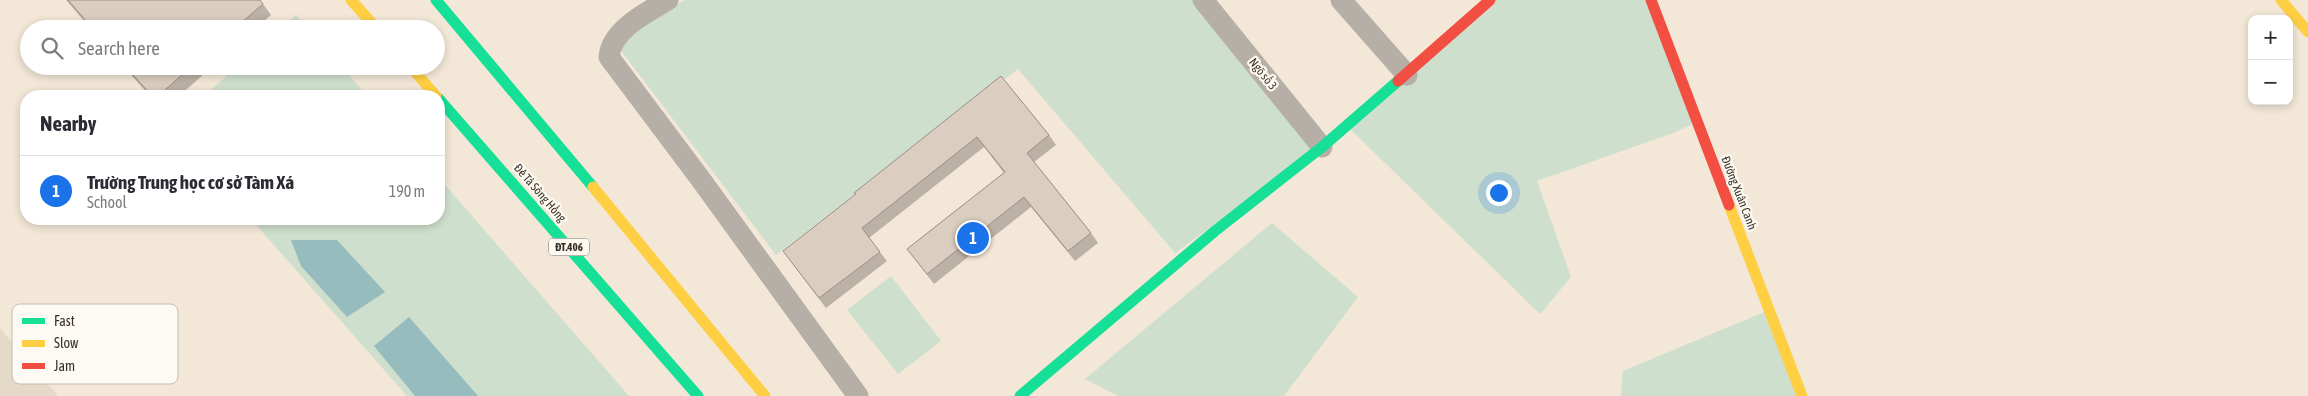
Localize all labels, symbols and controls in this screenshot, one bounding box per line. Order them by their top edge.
map controls [2248,15,2293,105]
button: + [2248,15,2293,60]
search box [20,20,445,75]
icon: search [38,34,66,62]
text: Search here [78,37,160,59]
street label: Ngõ số 3 [1246,55,1280,93]
button: − [2248,60,2293,105]
text: Nearby [40,111,96,135]
street label: Đường Xuân Canh [1719,154,1759,232]
street label: Đê Tả Sông Hồng [511,161,570,226]
text: Trường Trung học cơ sở Tàm Xá [87,171,294,193]
your location [1486,180,1512,206]
text: 1 [52,182,60,200]
text: 190 m [389,182,425,200]
text: School [87,193,127,211]
pin: 1 [957,219,989,257]
road number: ĐT.406 [549,238,589,256]
legend [12,304,178,384]
text: Fast [54,313,75,329]
text: Slow [54,335,79,351]
text: Jam [54,358,75,374]

